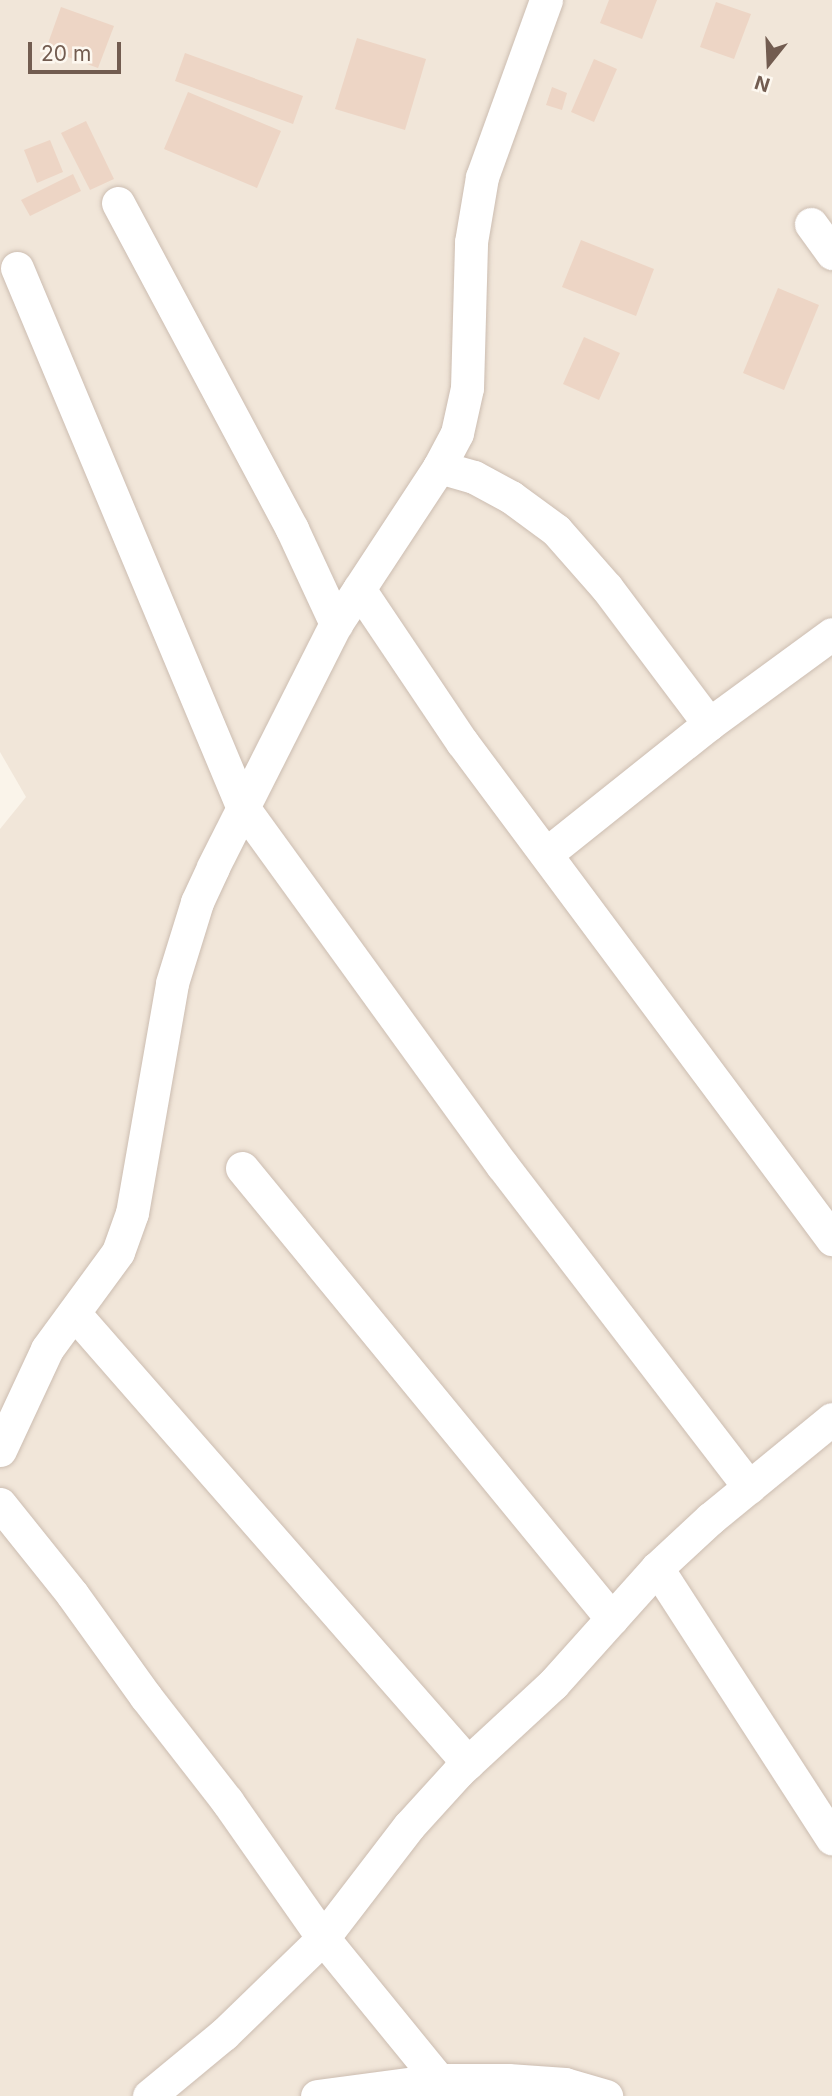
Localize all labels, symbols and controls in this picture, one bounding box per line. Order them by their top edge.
scale bar [32,28,124,72]
north arrow [734,28,804,98]
text: 20 m [41,41,91,66]
text: N [752,70,773,97]

